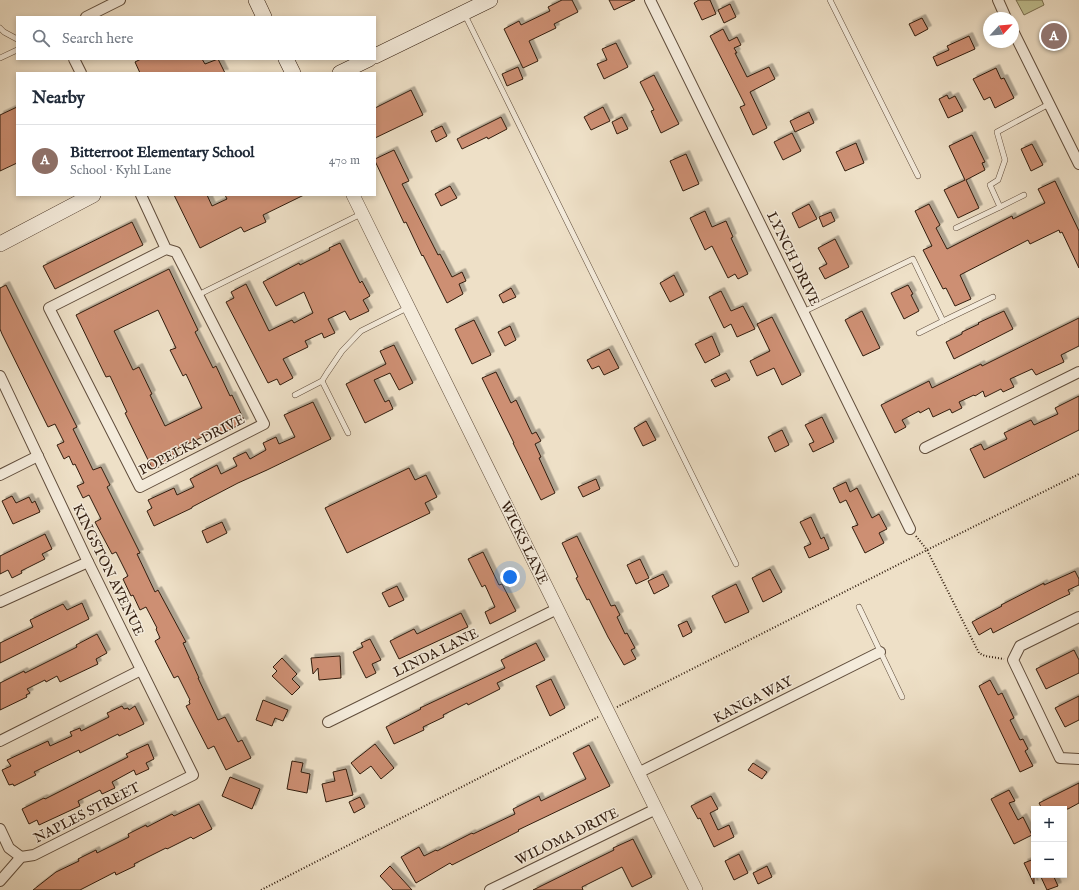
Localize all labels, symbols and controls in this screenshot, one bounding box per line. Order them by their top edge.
north arrow [983,12,1019,48]
search box [16,16,376,60]
pin: A [1041,21,1067,51]
icon: search [30,27,52,49]
text: Search here [62,29,133,48]
text: Nearby [32,88,85,109]
text: Bitterroot Elementary School [70,143,254,162]
text: A [41,152,49,169]
text: 470 m [329,152,360,169]
text: School · Kyhl Lane [70,162,171,179]
street label: LYNCH DRIVE [762,209,824,309]
street label: POPELKA DRIVE [136,410,248,479]
street label: WICKS LANE [496,498,552,588]
street label: KINGSTON AVENUE [68,501,148,639]
your location [500,567,520,587]
street label: LINDA LANE [390,624,482,681]
street label: KANGA WAY [710,672,797,728]
street label: NAPLES STREET [31,778,144,848]
street label: WILOMA DRIVE [512,804,622,870]
map controls [1031,806,1067,878]
button: + [1031,806,1067,842]
button: − [1031,842,1067,878]

